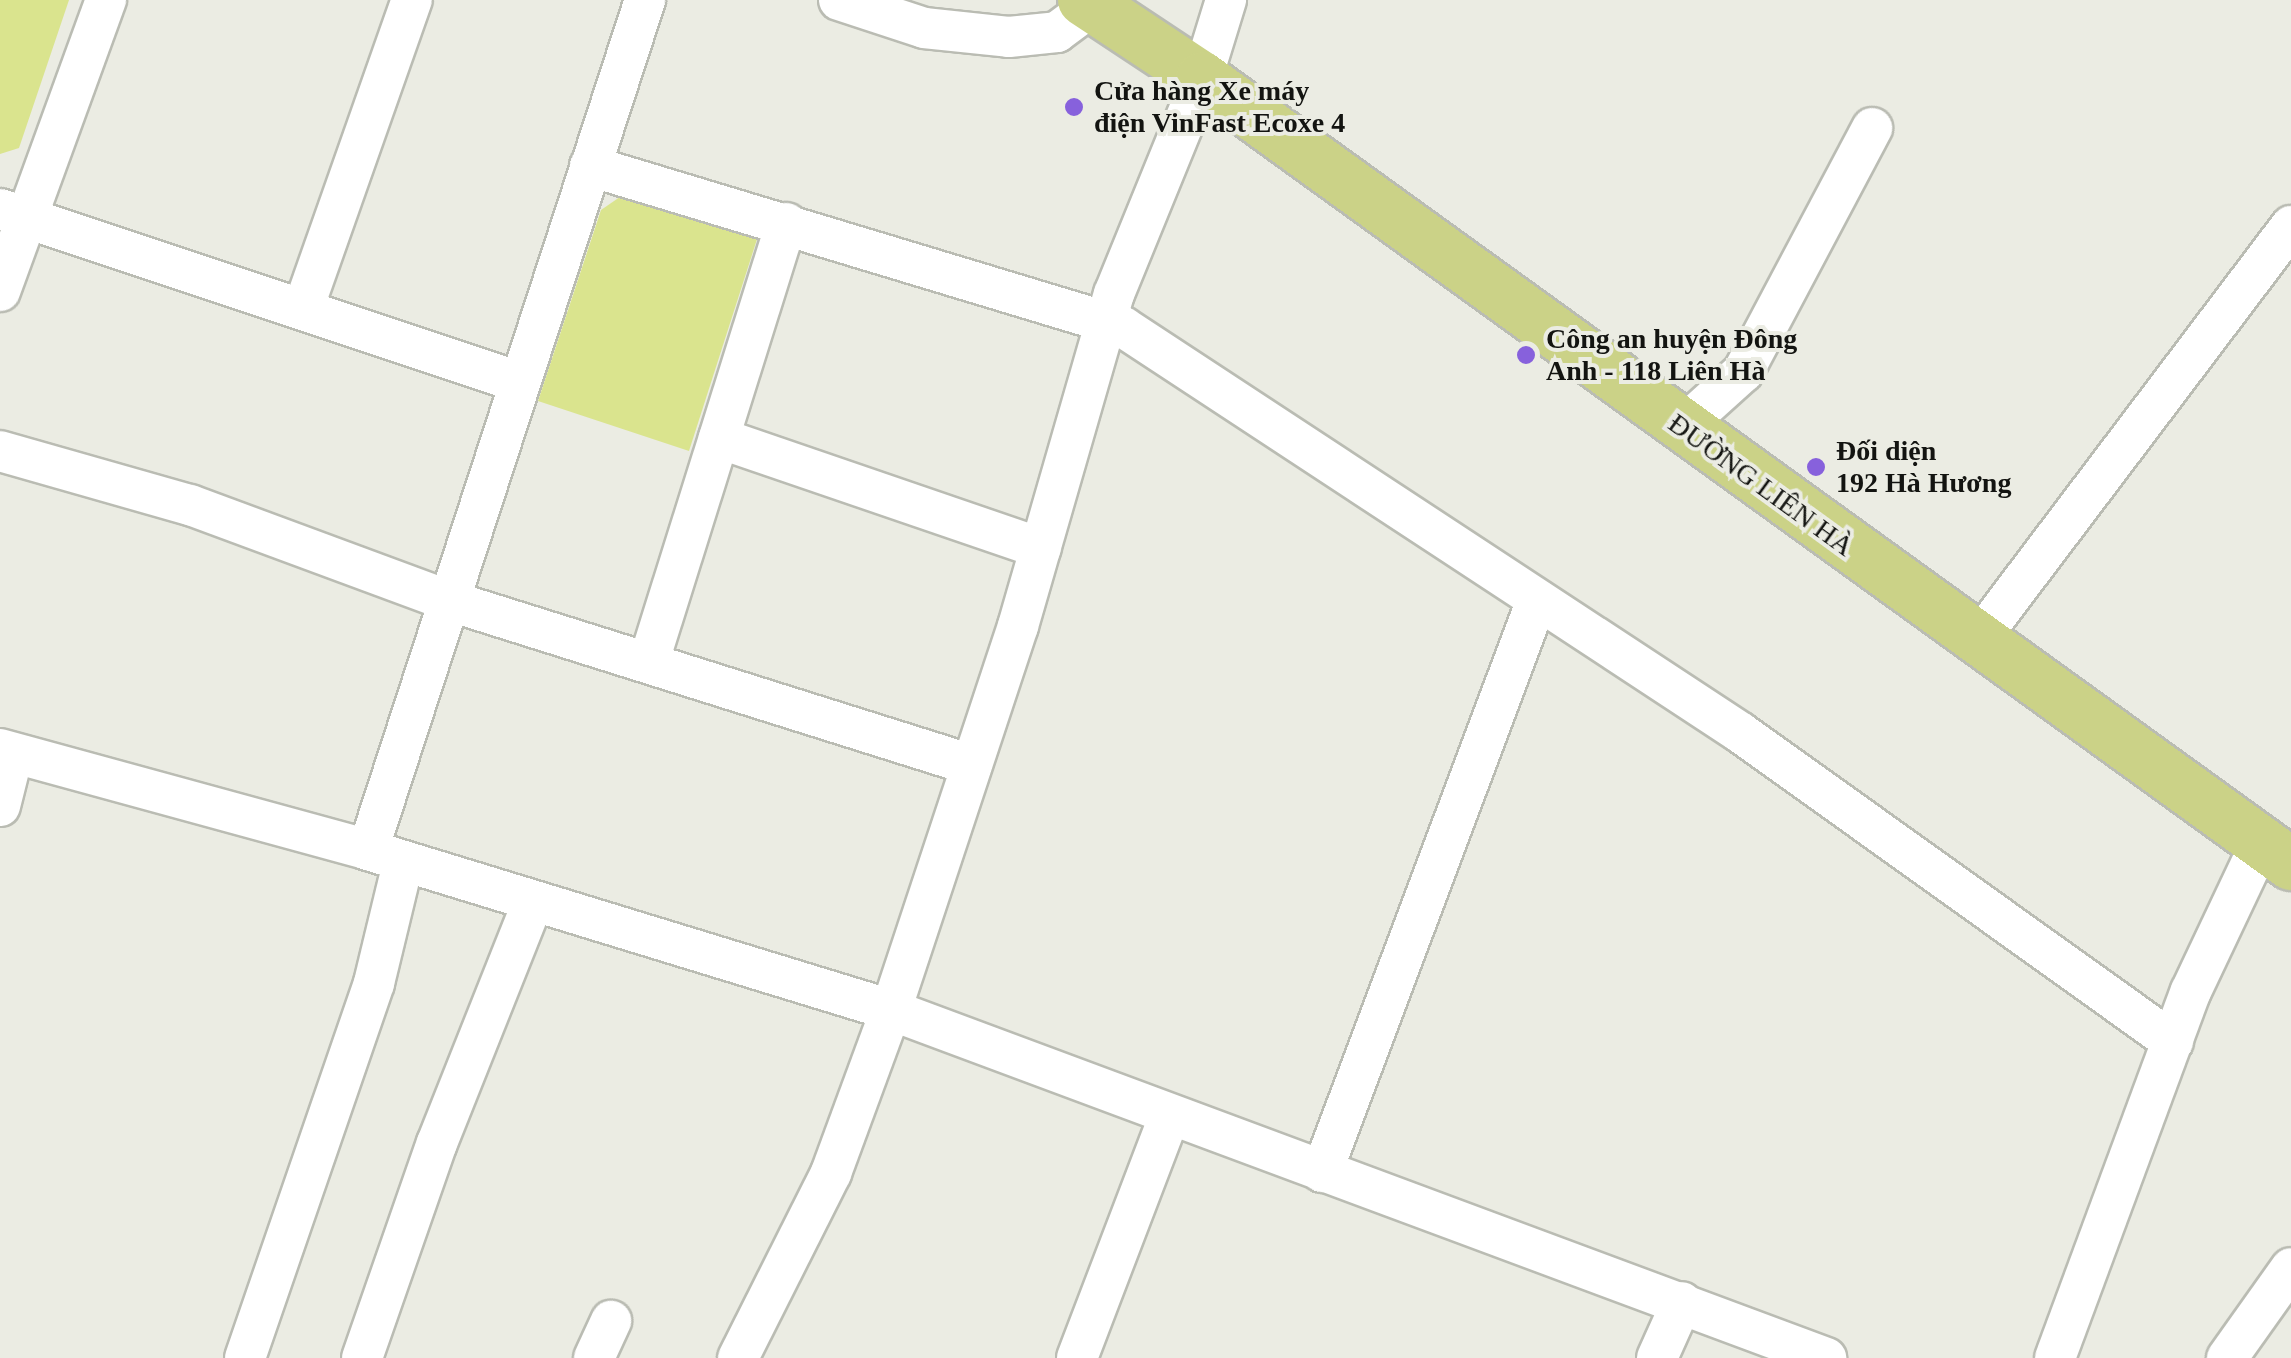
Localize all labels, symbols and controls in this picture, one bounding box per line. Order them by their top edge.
place label: Cửa hàng Xe máy điện VinFast Ecoxe 4 [1094,74,1346,140]
marker: Cửa hàng Xe máy điện VinFast Ecoxe 4 [1063,96,1085,118]
place label: Công an huyện Đông Anh - 118 Liên Hà [1546,322,1797,388]
marker: Công an huyện Đông Anh - 118 Liên Hà [1515,344,1537,366]
street label: ĐƯỜNG LIÊN HÀ [1662,407,1860,563]
place label: Đối diện 192 Hà Hương [1836,434,2011,500]
marker: Đối diện 192 Hà Hương [1805,456,1827,478]

